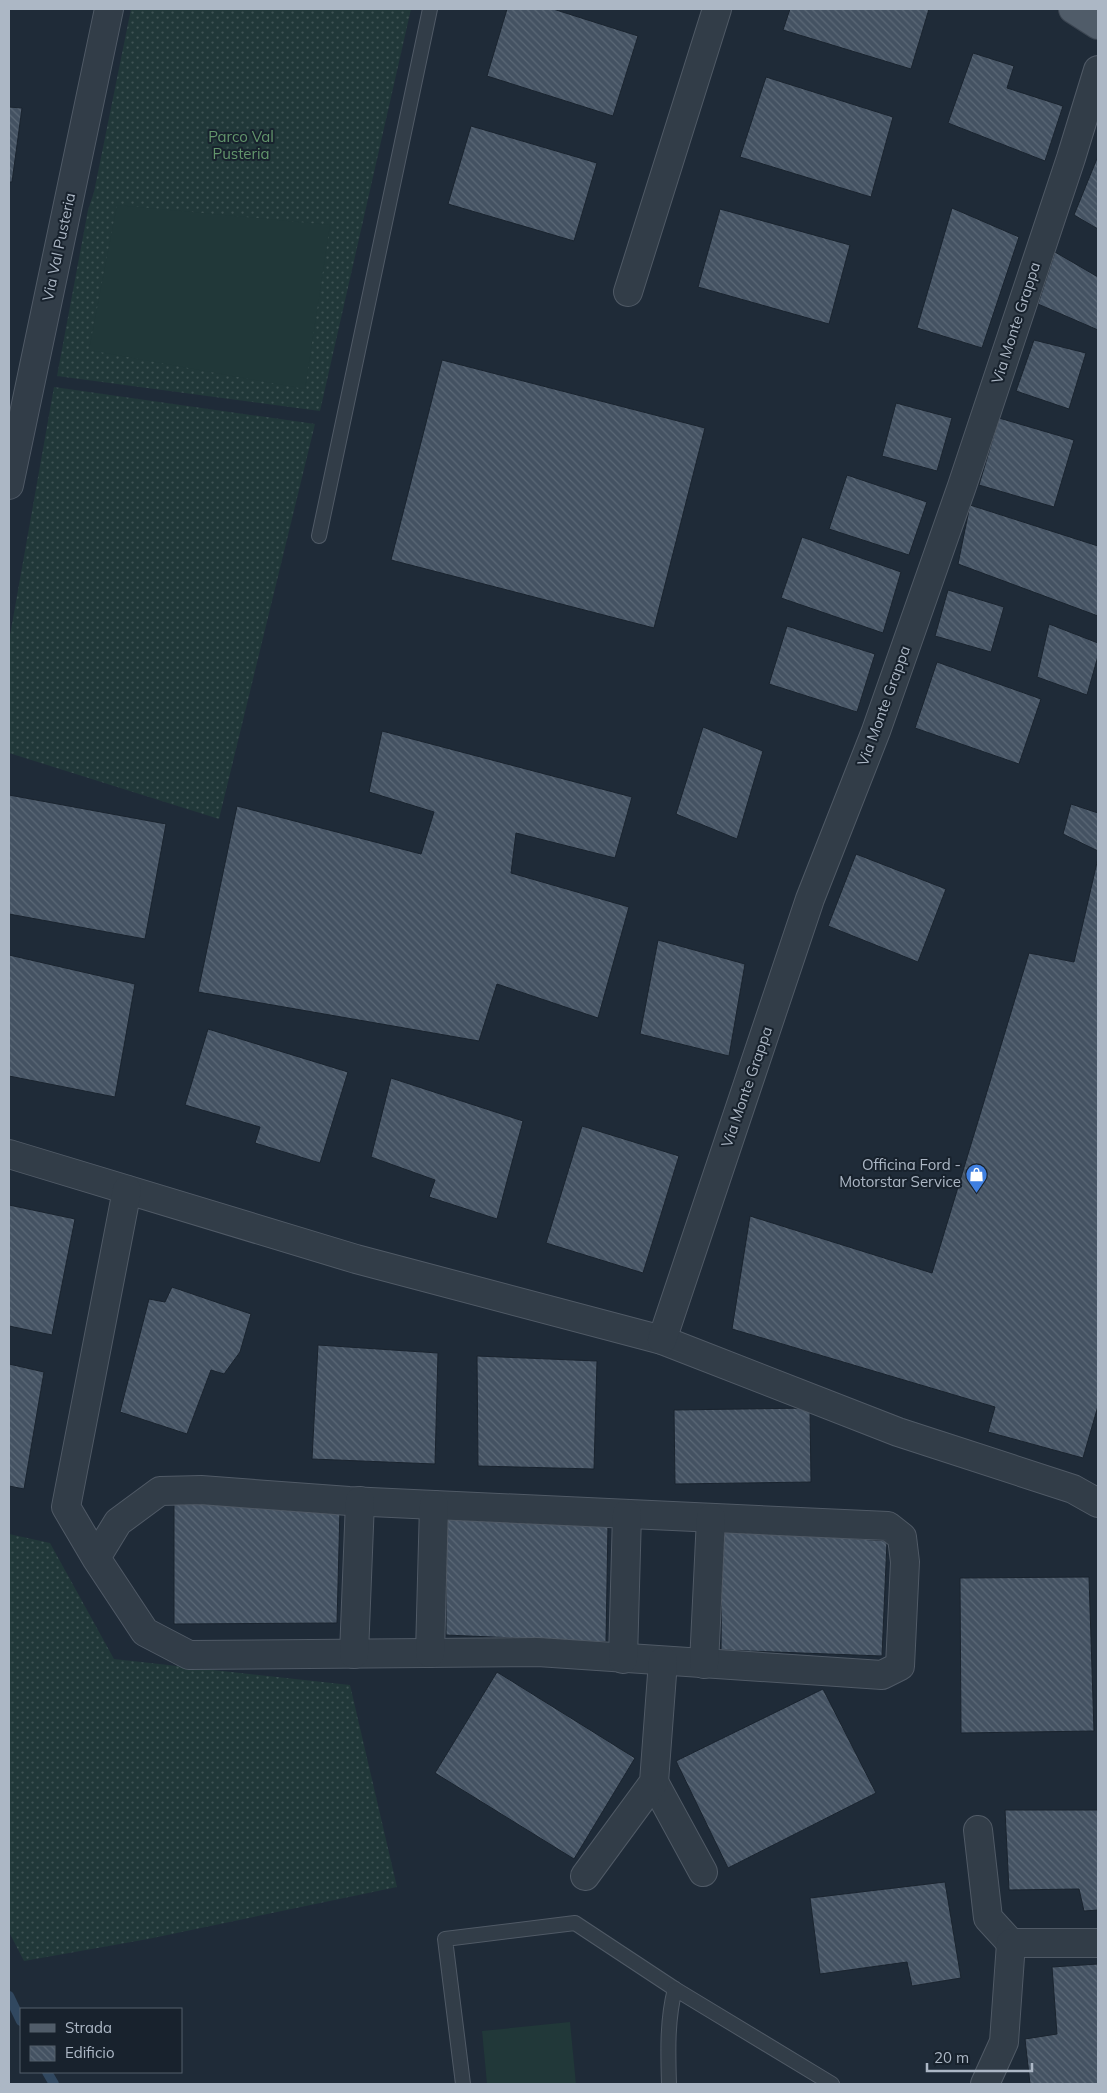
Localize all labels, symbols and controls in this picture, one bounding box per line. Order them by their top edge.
park label: Parco Val Pusteria [208,127,274,163]
street label: Via Val Pusteria [38,191,79,303]
street label: Via Monte Grappa [987,260,1044,386]
street label: Via Monte Grappa [853,643,914,769]
street label: Via Monte Grappa [717,1024,776,1150]
place label: Officina Ford - Motorstar Service [839,1155,961,1191]
shop icon: Officina Ford - Motorstar Service [965,1162,989,1193]
legend [20,2008,182,2073]
text: Strada [65,2018,112,2037]
scale bar [927,2040,1032,2072]
text: Edificio [65,2043,115,2062]
text: 20 m [934,2048,969,2067]

